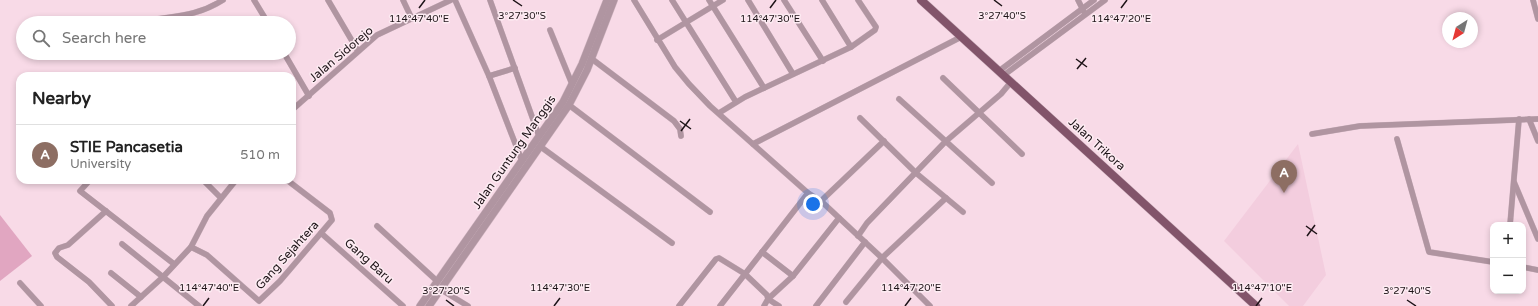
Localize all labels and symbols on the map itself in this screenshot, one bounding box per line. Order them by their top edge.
text: 3°27'30"S [498,10,546,22]
text: 3°27'40"S [978,10,1026,22]
north arrow [1442,12,1478,48]
text: 114°47'40"E [389,13,449,25]
text: 114°47'30"E [740,13,800,25]
text: 114°47'20"E [1091,13,1151,25]
street label: Jalan Sidorejo [306,23,376,85]
street label: Jalan Guntung Manggis [469,92,559,212]
street label: Jalan Trikora [1066,115,1128,173]
pin: A [1271,160,1297,193]
your location [803,194,823,214]
street label: Gang Sejahtera [252,218,322,292]
street label: Gang Baru [342,235,396,287]
text: 114°47'40"E [179,282,239,294]
text: 114°47'30"E [530,282,590,294]
text: 114°47'20"E [881,282,941,294]
text: 114°47'10"E [1232,282,1292,294]
text: 3°27'20"S [422,285,470,297]
text: 3°27'40"S [1383,285,1431,297]

